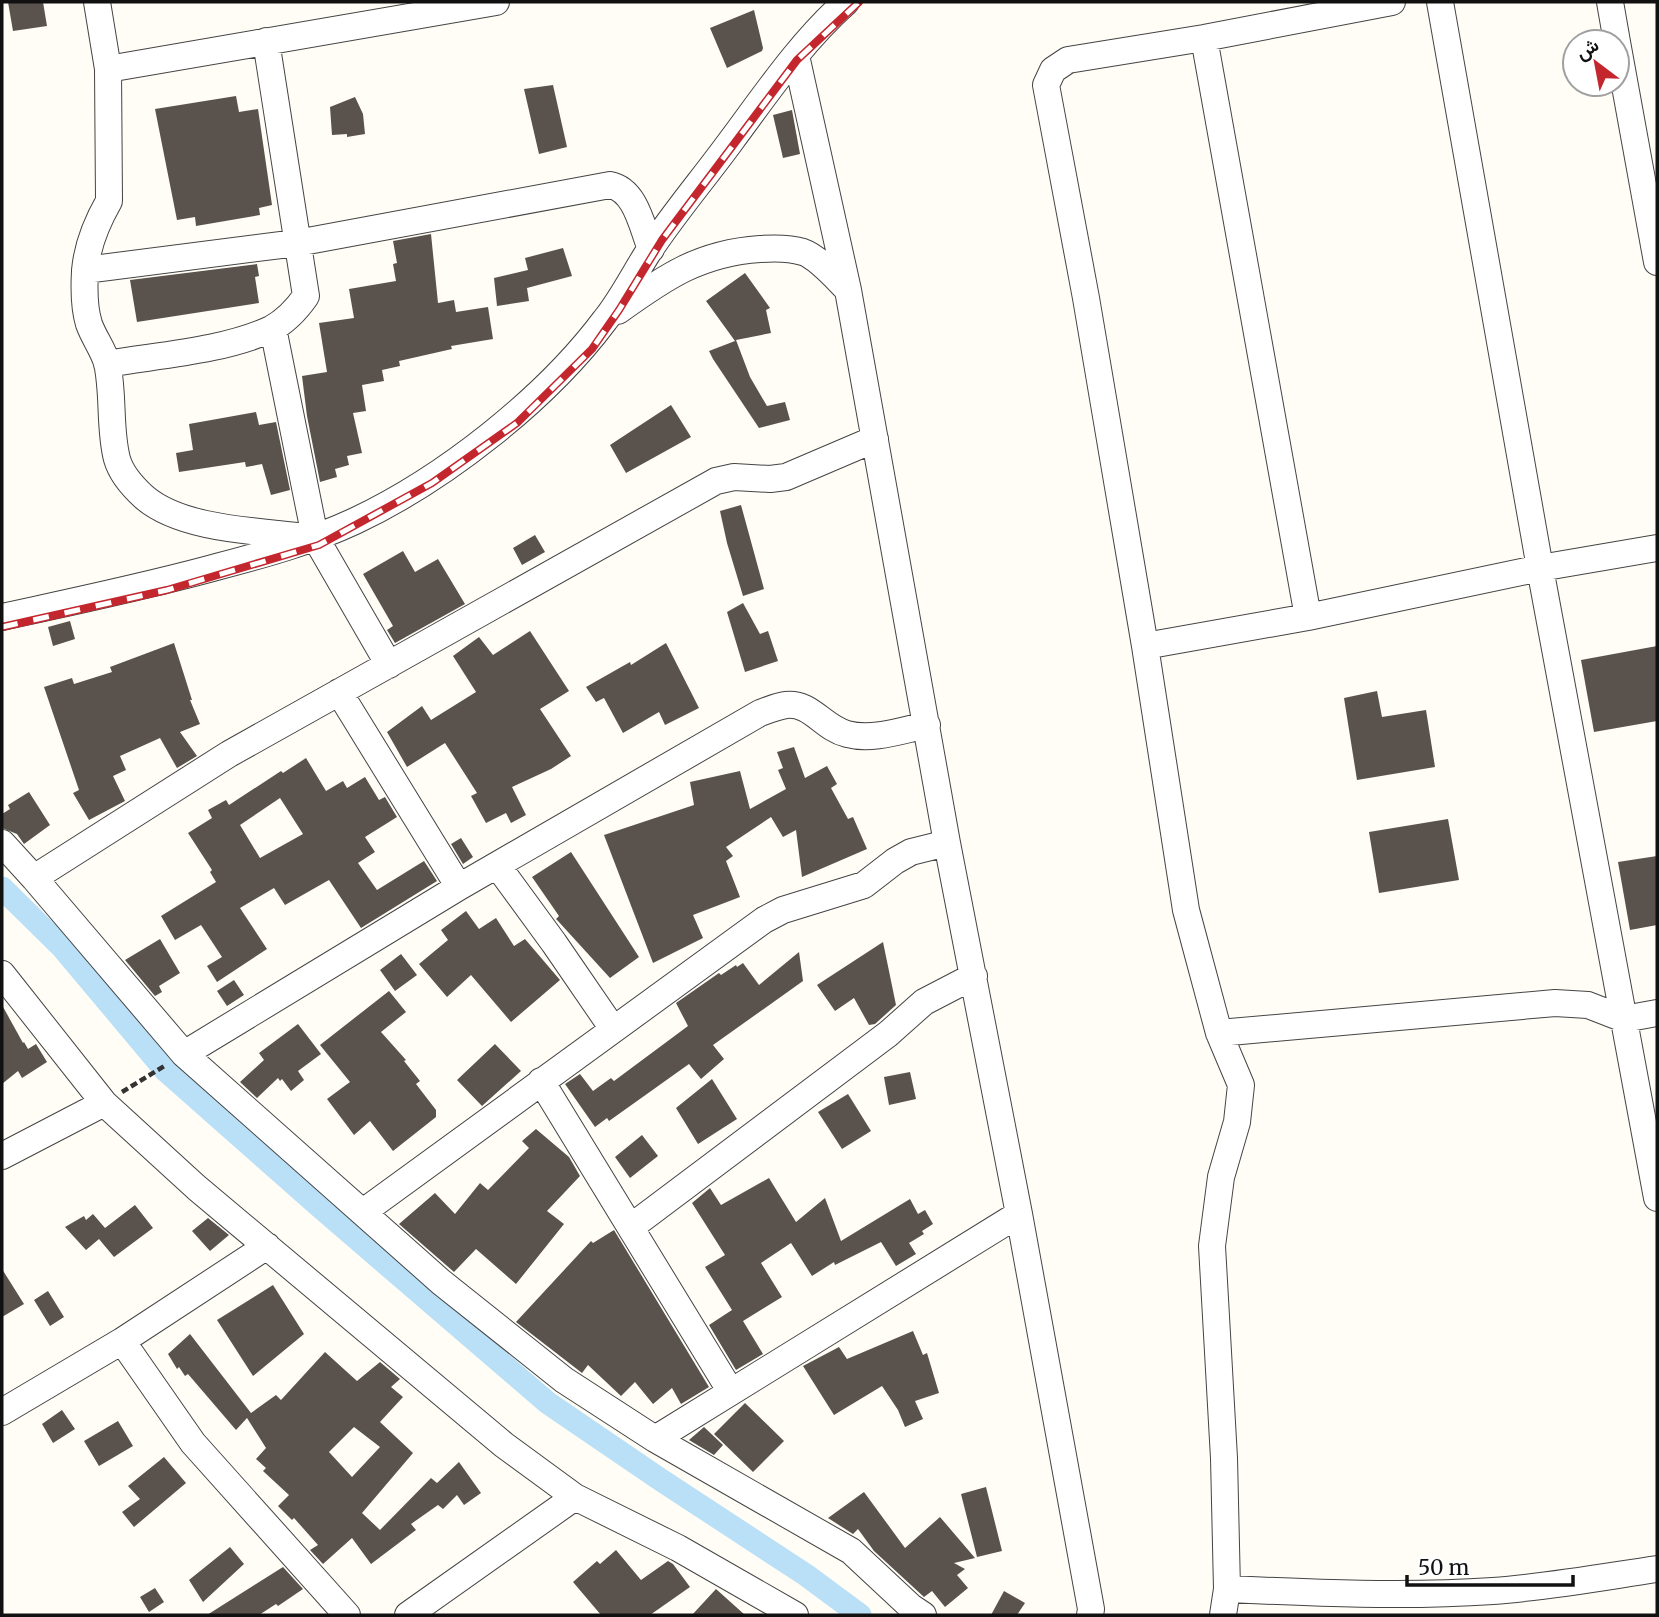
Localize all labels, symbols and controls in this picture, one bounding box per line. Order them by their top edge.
north arrow [1561,28,1631,98]
text: ش [1571,32,1603,65]
scale bar [1407,1544,1573,1588]
text: 50 m [1418,1554,1469,1581]

